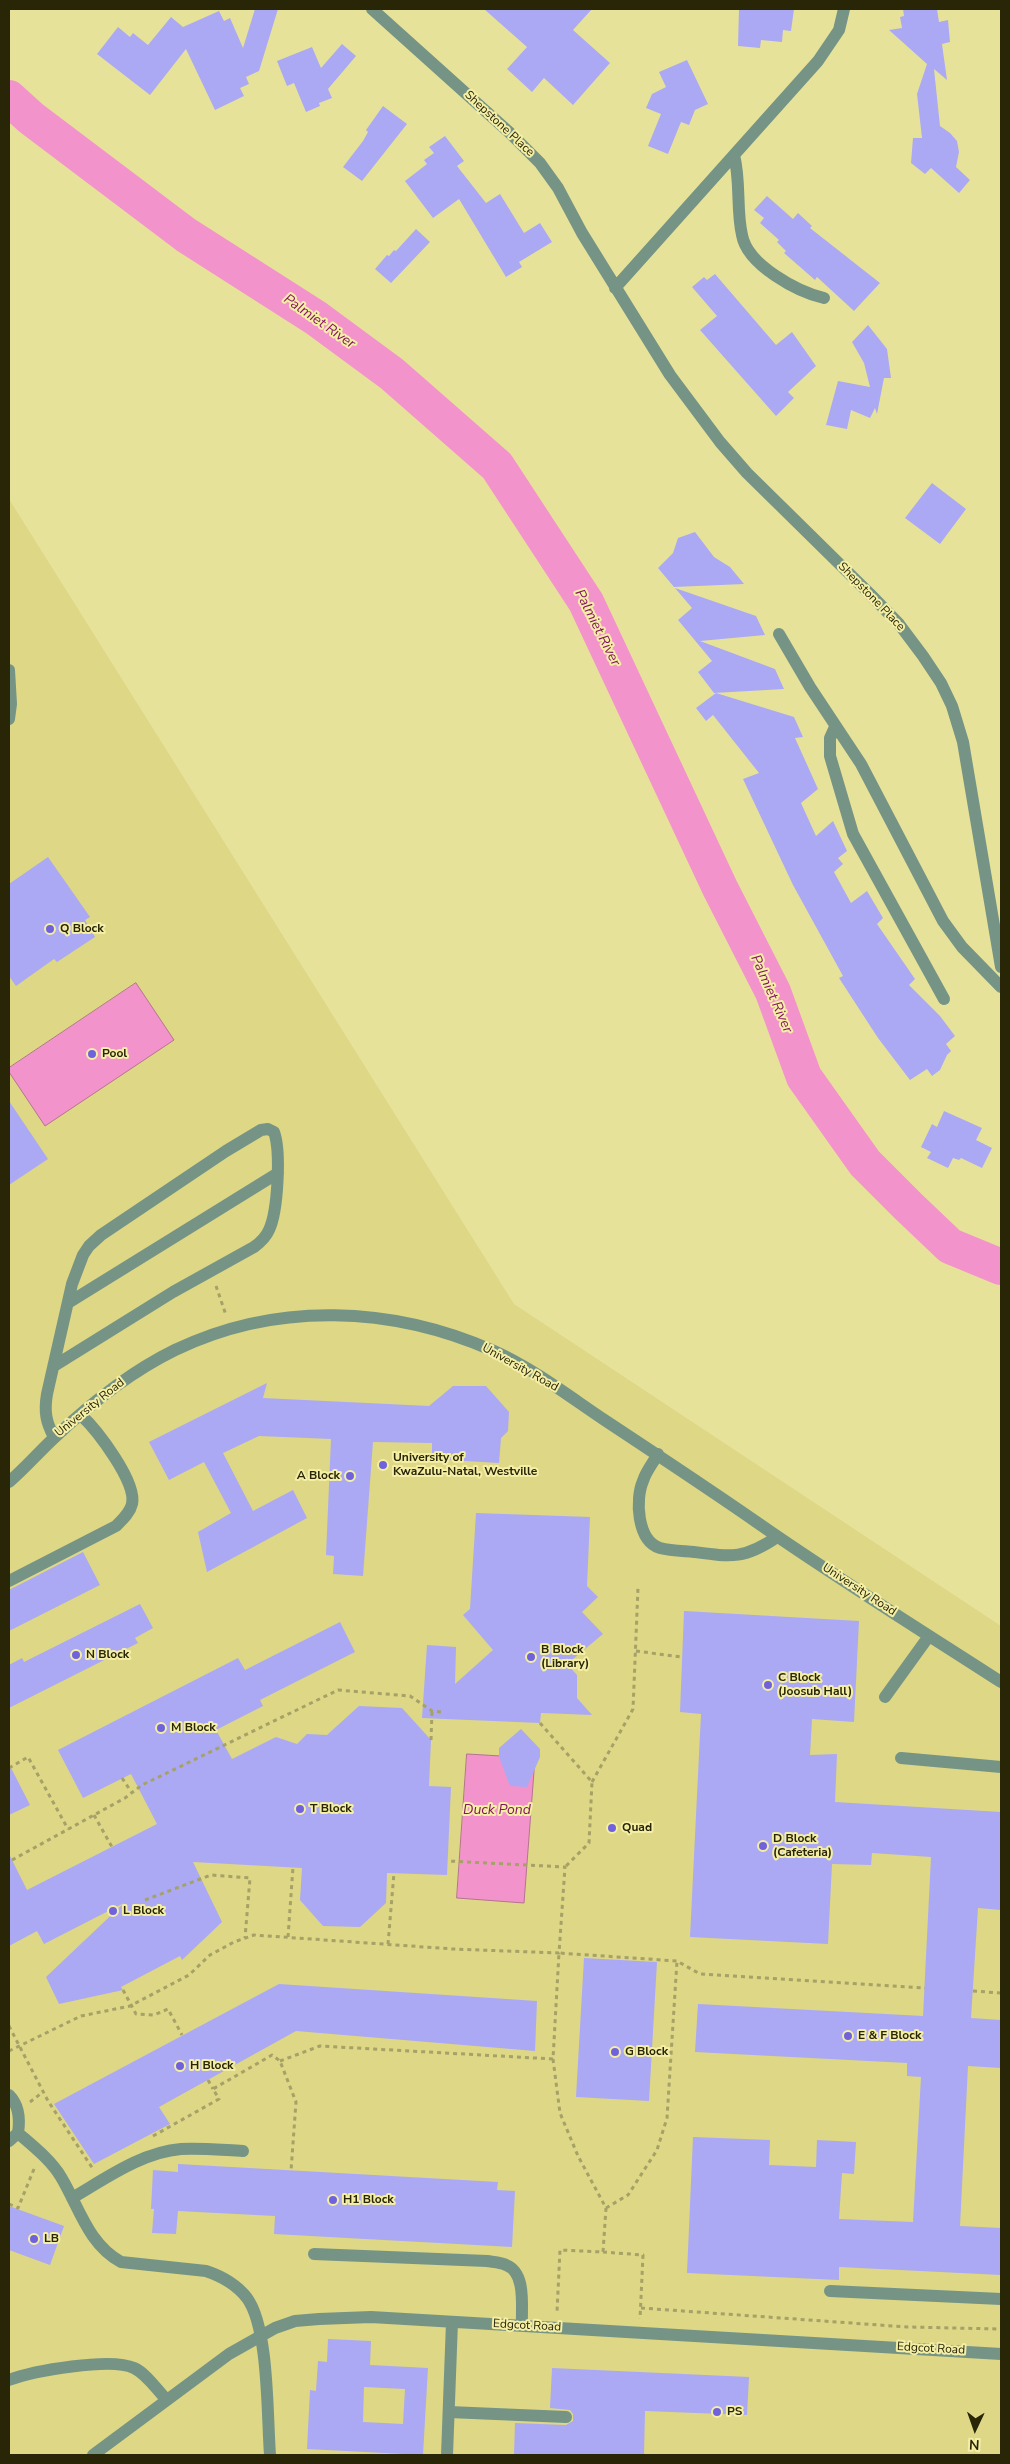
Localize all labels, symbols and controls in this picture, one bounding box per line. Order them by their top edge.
street label: Shepstone Place [461,88,537,160]
water label: Palmiet River [280,291,358,353]
street label: Shepstone Place [835,560,907,634]
water label: Palmiet River [571,587,623,669]
place label: Q Block [60,922,104,936]
marker: Q Block [44,923,56,935]
water label: Palmiet River [746,952,796,1036]
place label: Pool [102,1047,127,1061]
marker: Pool [86,1048,98,1060]
street label: University Road [479,1341,561,1395]
street label: University Road [52,1376,128,1440]
place label: University of KwaZulu-Natal, Westville [393,1451,537,1479]
marker: University of KwaZulu-Natal, Westville [377,1459,389,1471]
place label: A Block [297,1469,340,1483]
marker: A Block [344,1470,356,1482]
street label: University Road [819,1561,899,1619]
place label: B Block (Library) [541,1643,589,1671]
place label: N Block [86,1648,129,1662]
marker: N Block [70,1649,82,1661]
marker: B Block (Library) [525,1651,537,1663]
place label: C Block (Joosub Hall) [778,1671,852,1699]
marker: C Block (Joosub Hall) [762,1679,774,1691]
place label: M Block [171,1721,216,1735]
marker: M Block [155,1722,167,1734]
place label: T Block [310,1802,352,1816]
marker: T Block [294,1803,306,1815]
water label: Duck Pond [463,1803,531,1819]
place label: Quad [622,1821,652,1835]
marker: Quad [606,1822,618,1834]
place label: D Block (Cafeteria) [773,1832,832,1860]
marker: D Block (Cafeteria) [757,1840,769,1852]
place label: L Block [123,1904,164,1918]
marker: L Block [107,1905,119,1917]
place label: E & F Block [858,2029,921,2043]
marker: E & F Block [842,2030,854,2042]
place label: G Block [625,2045,668,2059]
marker: G Block [609,2046,621,2058]
place label: H Block [190,2059,234,2073]
marker: H Block [174,2060,186,2072]
place label: H1 Block [343,2193,394,2207]
marker: H1 Block [327,2194,339,2206]
place label: LB [44,2232,59,2246]
marker: LB [28,2233,40,2245]
street label: Edgcot Road [493,2317,561,2335]
street label: Edgcot Road [897,2340,965,2358]
north arrow [950,2404,1000,2454]
place label: PS [727,2405,742,2419]
marker: PS [711,2406,723,2418]
text: N [968,2435,980,2454]

